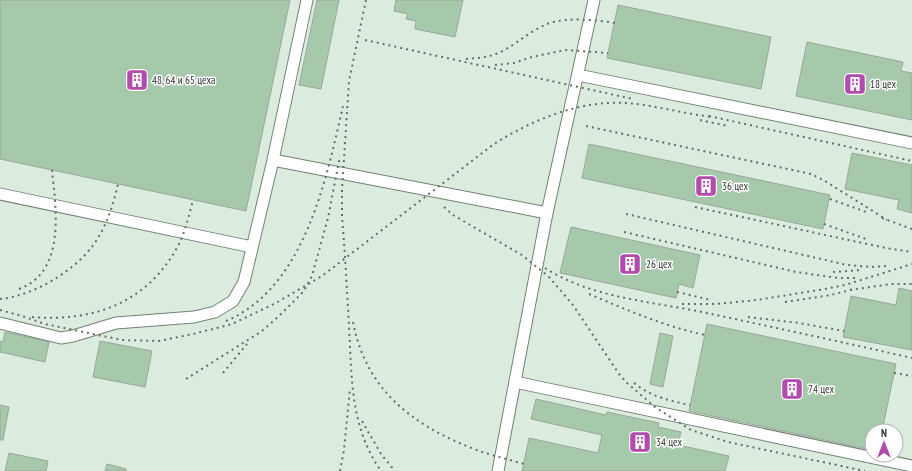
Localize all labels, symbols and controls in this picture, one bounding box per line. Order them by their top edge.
building icon: 48, 64 и 65 цеха [124,67,150,93]
building icon: 18 цех [842,71,868,97]
place label: 48, 64 и 65 цеха [152,73,215,87]
place label: 18 цех [870,77,896,91]
building icon: 36 цех [693,173,719,199]
place label: 36 цех [722,179,748,193]
building icon: 26 цех [617,251,643,277]
place label: 26 цех [646,257,672,271]
building icon: 74 цех [779,376,805,402]
place label: 74 цех [808,382,834,396]
north arrow [864,423,904,463]
text: N [881,426,887,440]
building icon: 34 цех [627,429,653,455]
place label: 34 цех [656,435,682,449]

